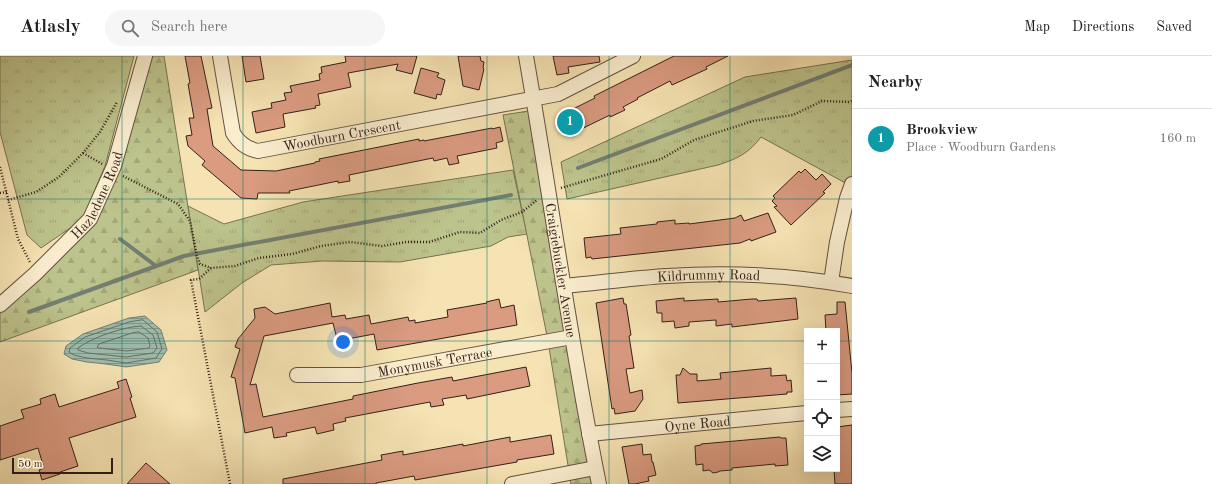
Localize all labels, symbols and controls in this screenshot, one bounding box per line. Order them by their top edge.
search box [105,10,385,46]
icon: search [119,17,141,39]
text: Atlasly [20,18,81,37]
text: Search here [151,20,228,35]
text: Map [1024,20,1050,34]
text: Directions [1072,20,1134,34]
text: Saved [1156,20,1192,34]
text: Nearby [868,74,923,91]
pin: 1 [557,107,583,137]
street label: Woodburn Crescent [282,118,402,154]
text: Brookview [906,123,978,138]
text: 1 [877,132,885,145]
text: 160 m [1159,132,1196,145]
text: Place · Woodburn Gardens [906,141,1056,154]
street label: Hazledene Road [69,150,126,242]
street label: Craigiebuckler Avenue [542,202,578,339]
street label: Kildrummy Road [656,268,761,285]
map controls [804,328,840,472]
button: + [804,328,840,364]
your location [333,332,353,352]
street label: Monymusk Terrace [377,346,493,380]
button: − [804,364,840,400]
button: locate [804,400,840,436]
street label: Oyne Road [664,414,731,435]
button: layers [804,436,840,472]
scale bar [12,456,113,475]
text: 50 m [18,459,43,470]

